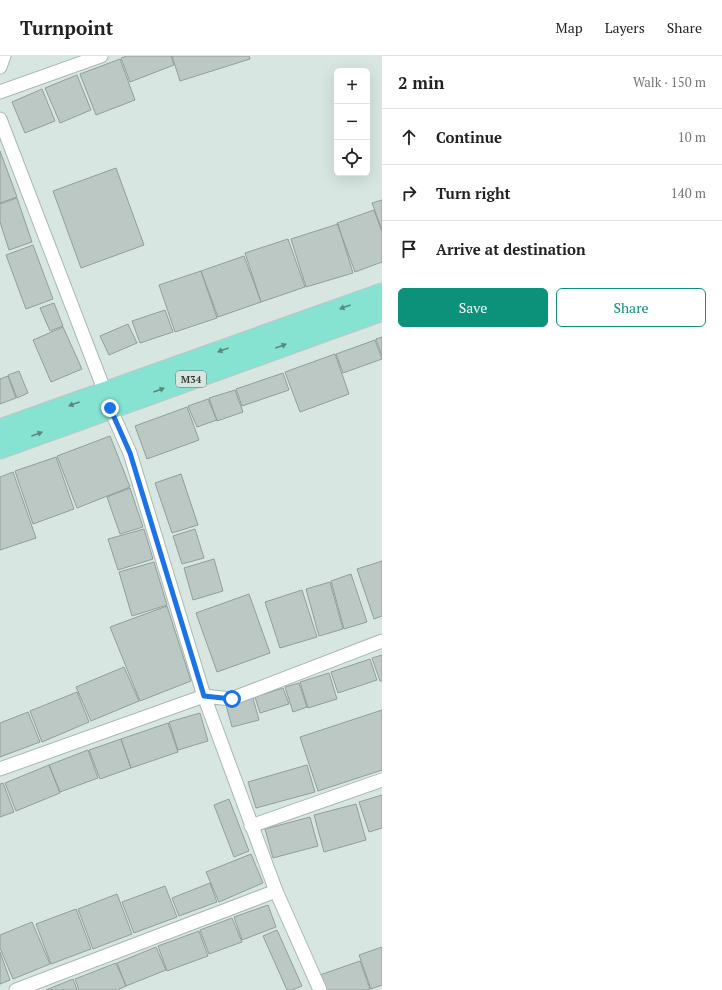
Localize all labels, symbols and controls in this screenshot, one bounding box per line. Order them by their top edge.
text: Turnpoint [20,15,113,40]
text: Map [556,18,583,37]
text: Layers [605,18,645,37]
text: Share [667,18,702,37]
map controls [334,68,370,176]
button: + [334,68,370,104]
text: 2 min [398,71,445,94]
text: Walk · 150 m [633,73,706,91]
button: − [334,104,370,140]
icon: ahead [398,126,420,148]
text: Continue [436,127,502,147]
text: 10 m [678,128,706,146]
button: locate [334,140,370,176]
icon: right [398,182,420,204]
text: Turn right [436,183,511,203]
text: 140 m [671,184,706,202]
icon: arrive [398,238,420,260]
text: Arrive at destination [436,239,586,259]
button: Save [398,288,548,327]
button: Share [556,288,706,327]
one-way arrow [339,304,351,310]
one-way arrow [276,343,288,349]
one-way arrow [216,348,228,354]
road number: M34 [176,371,206,387]
one-way arrow [153,387,165,393]
route end [101,399,119,417]
one-way arrow [68,401,80,407]
one-way arrow [31,431,43,437]
route start [223,690,241,708]

